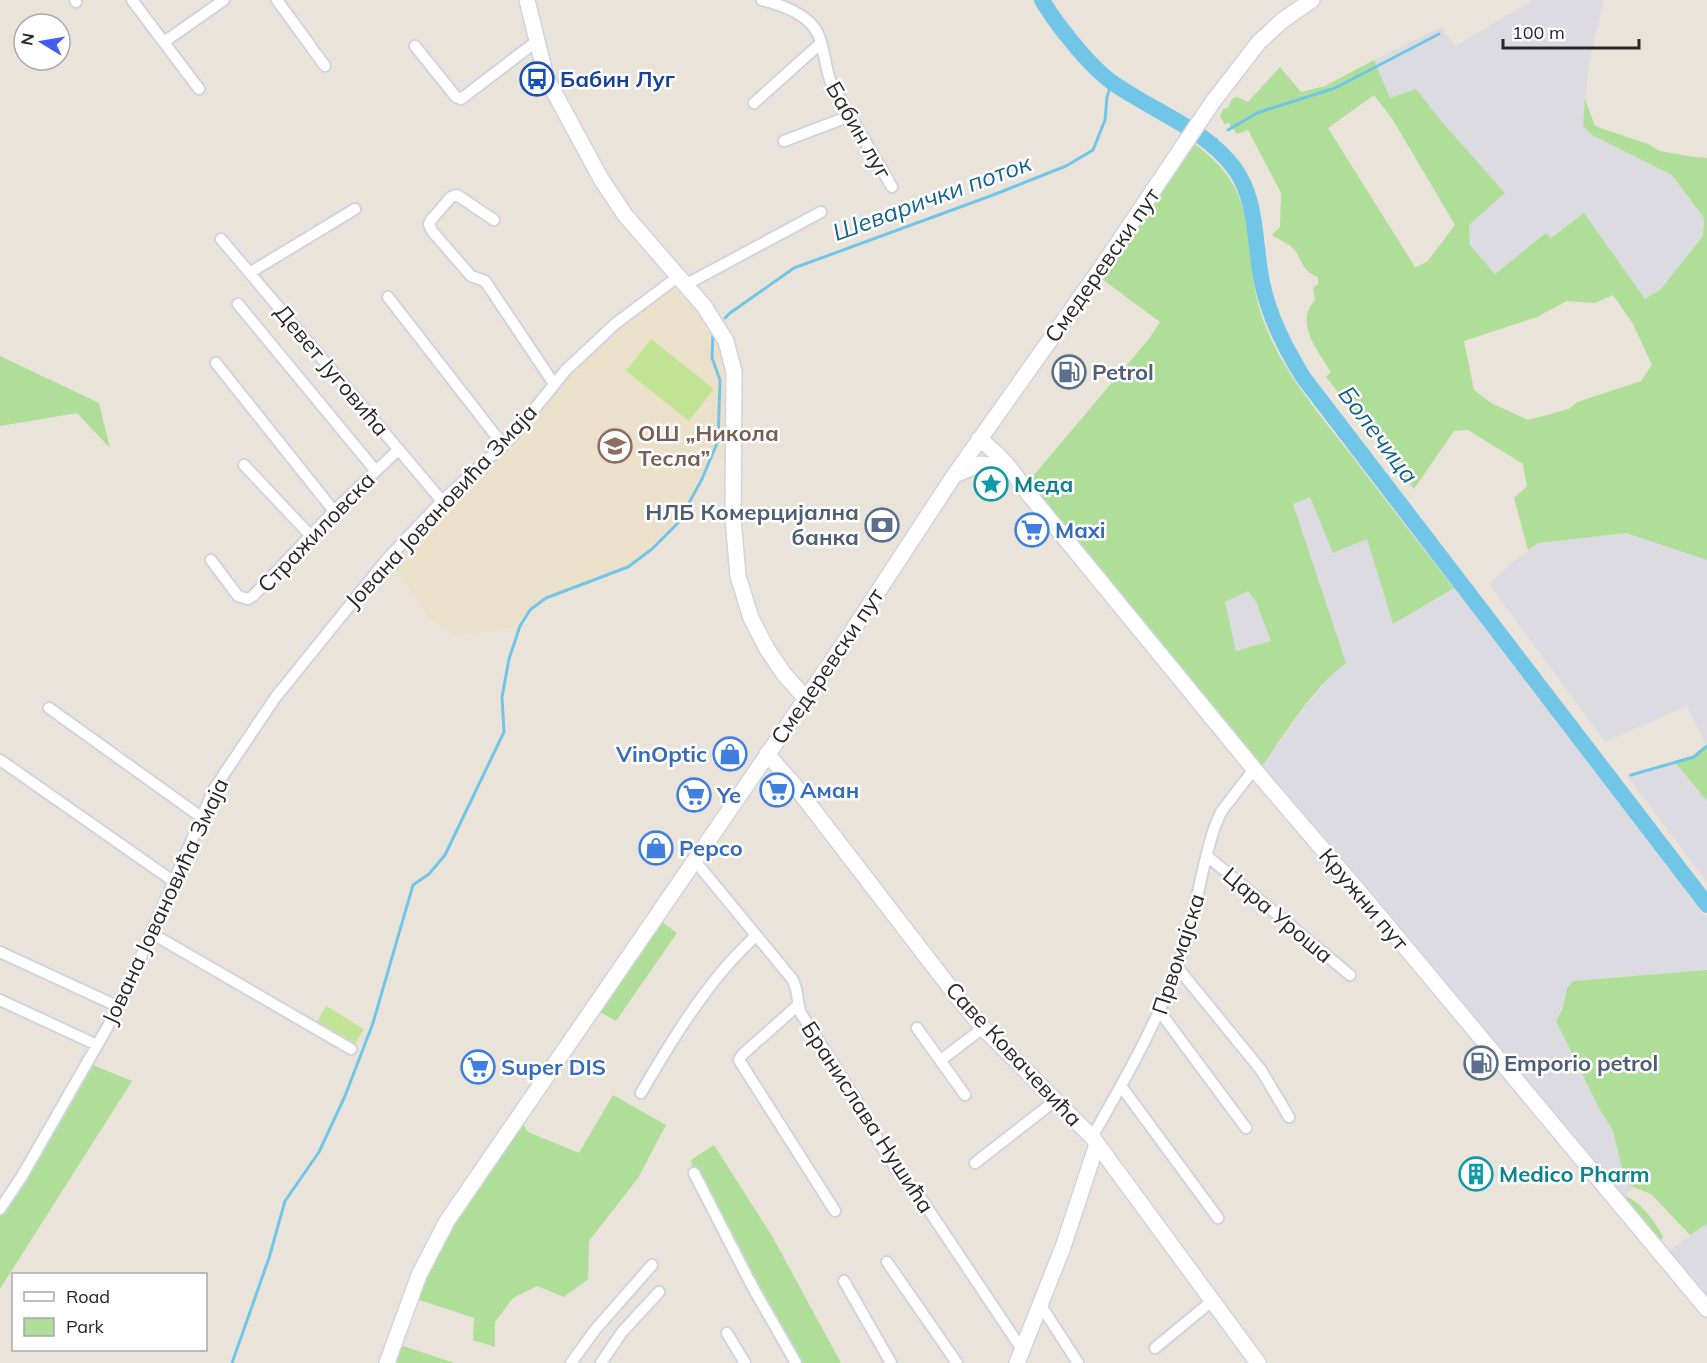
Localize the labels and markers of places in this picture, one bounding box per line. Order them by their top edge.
bus stop icon: Бабин Луг [519,61,555,97]
place label: Бабин Луг [560,65,675,93]
fuel station icon: Petrol [1051,354,1087,390]
place label: Petrol [1092,358,1154,386]
place label: ОШ „Никола Тесла” [638,419,779,472]
school or university icon: ОШ „Никола Тесла” [597,428,633,464]
place icon: Меда [973,466,1009,502]
place label: Меда [1014,470,1073,498]
place label: НЛБ Комерцијална банка [645,498,859,551]
bank icon: НЛБ Комерцијална банка [864,507,900,543]
supermarket icon: Maxi [1014,512,1050,548]
place label: Maxi [1055,516,1106,544]
shop icon: VinOptic [712,736,748,772]
place label: VinOptic [615,740,707,768]
supermarket icon: Аман [759,772,795,808]
place label: Аман [800,776,859,804]
supermarket icon: Ye [676,777,712,813]
place label: Ye [716,781,741,809]
shop icon: Pepco [638,830,674,866]
place label: Pepco [679,834,743,862]
fuel station icon: Emporio petrol [1463,1045,1499,1081]
supermarket icon: Super DIS [460,1049,496,1085]
place label: Emporio petrol [1504,1049,1658,1077]
place label: Super DIS [501,1053,606,1081]
building icon: Medico Pharm [1458,1156,1494,1192]
place label: Medico Pharm [1499,1160,1649,1188]

